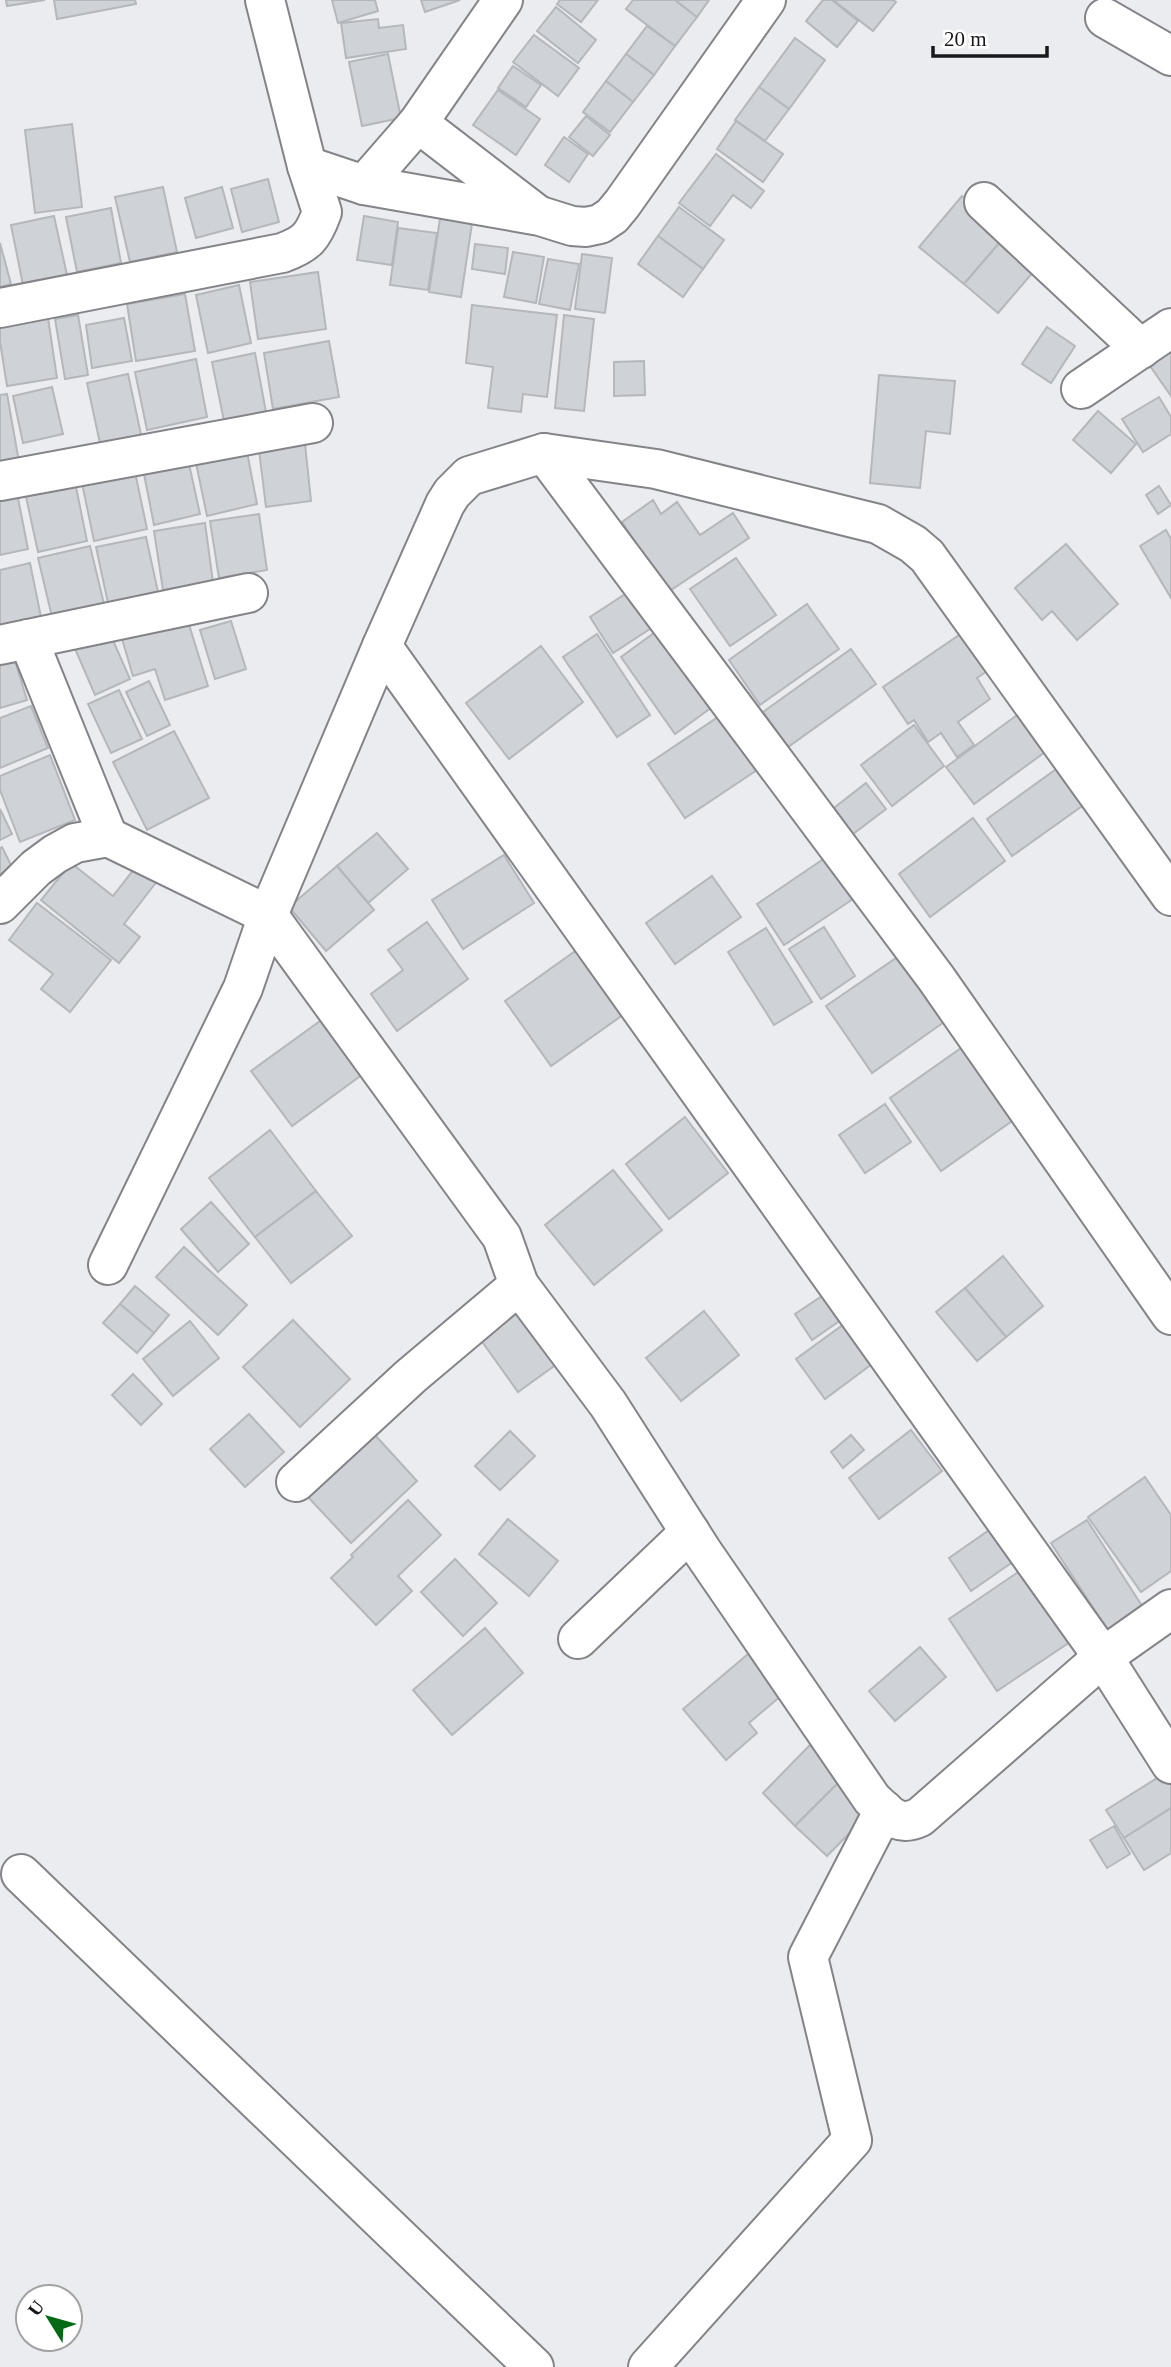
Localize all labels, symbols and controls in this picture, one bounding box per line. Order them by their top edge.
scale bar [933,14,1047,58]
text: 20 m [944,27,987,51]
north arrow [14,2283,84,2353]
text: U [23,2296,49,2320]

